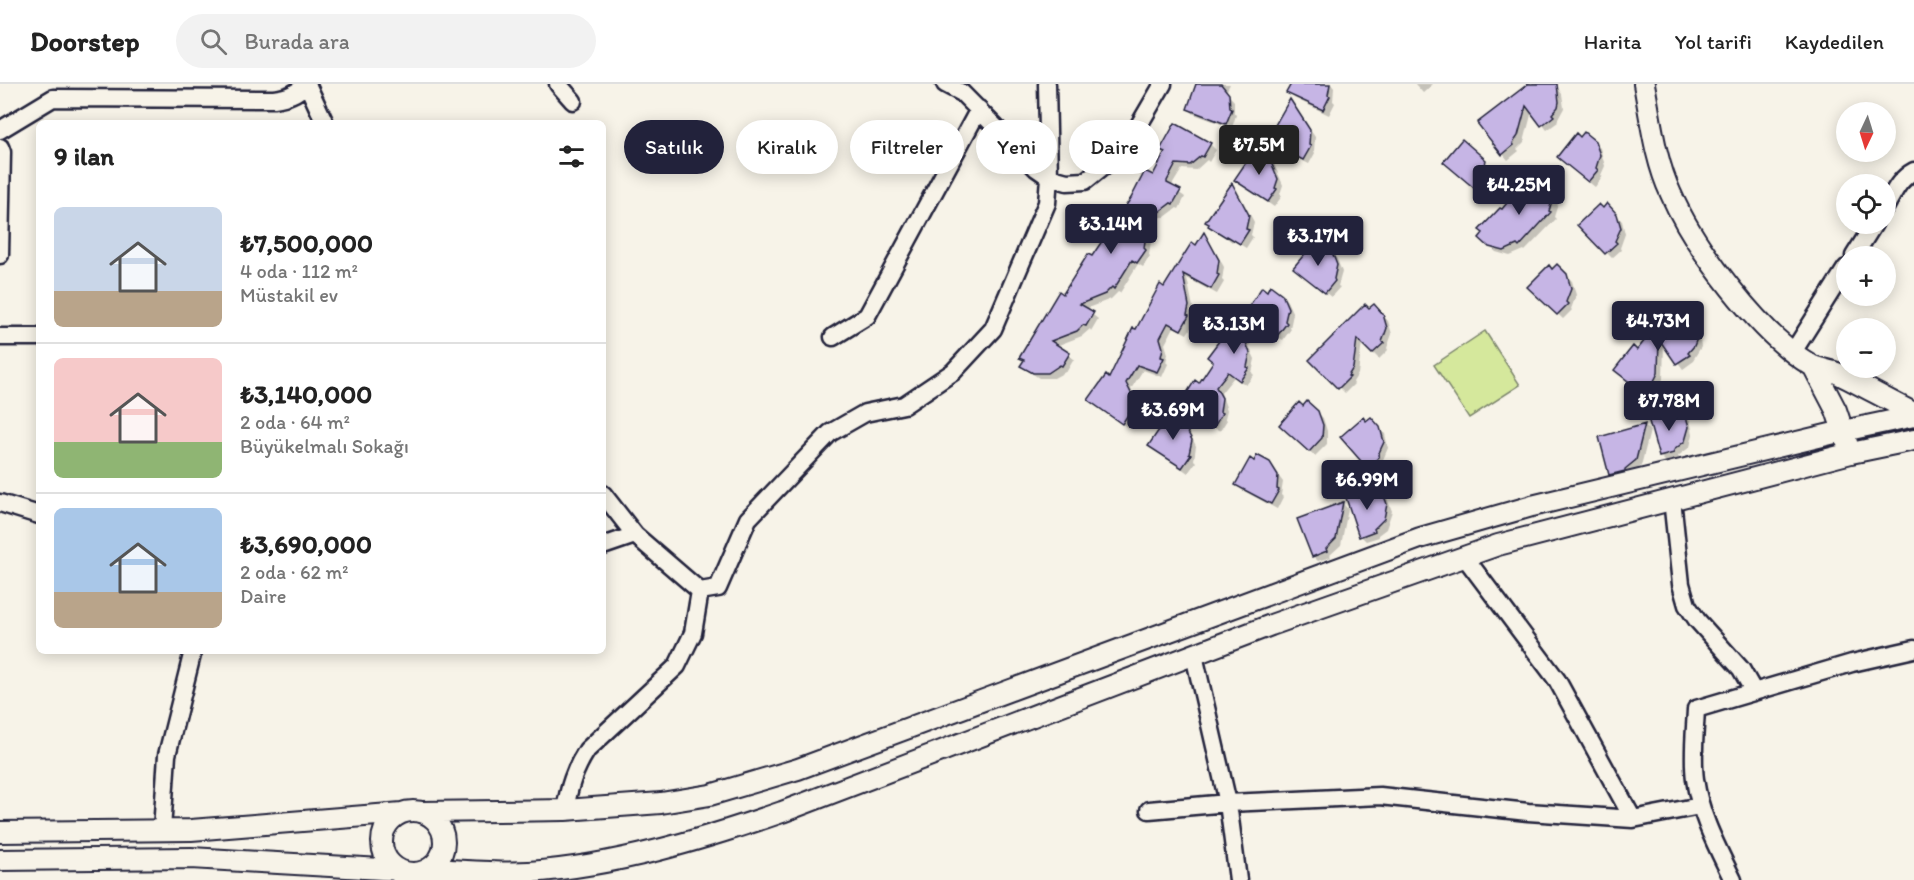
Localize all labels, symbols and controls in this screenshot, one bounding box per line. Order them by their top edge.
search box [176,14,596,68]
text: Doorstep [30,24,140,58]
icon: search [197,25,230,58]
text: Burada ara [245,28,350,55]
text: Harita [1584,29,1642,54]
text: Yol tarifi [1675,29,1752,54]
text: Kaydedilen [1785,29,1884,54]
north arrow [1836,102,1896,162]
map controls [1836,102,1896,378]
chip: Satılık [624,120,724,174]
chip: Kiralık [736,120,838,174]
chip: Filtreler [850,120,964,174]
chip: Yeni [976,120,1057,174]
chip: Daire [1069,120,1160,174]
pin: ₺7.5M [1217,125,1301,176]
text: ₺7.5M [1233,132,1285,156]
text: 9 ilan [54,140,114,172]
icon: filters [555,140,588,173]
pin: ₺4.25M [1470,165,1568,216]
text: ₺4.25M [1487,172,1551,196]
button: locate [1836,174,1896,234]
pin: ₺3.14M [1062,204,1160,255]
text: ₺3.14M [1079,211,1143,235]
pin: ₺3.17M [1269,216,1367,267]
text: ₺3.17M [1287,223,1349,247]
text: ₺7,500,000 [240,227,373,259]
icon: home [102,231,174,303]
button: + [1836,246,1896,306]
text: 4 oda · 112 m² [240,259,358,283]
text: Müstakil ev [240,283,338,307]
pin: ₺4.73M [1609,301,1707,352]
pin: ₺3.13M [1185,304,1283,355]
text: ₺4.73M [1626,308,1690,332]
text: ₺3.13M [1203,311,1265,335]
button: − [1836,318,1896,378]
text: ₺3,140,000 [240,378,372,410]
pin: ₺7.78M [1620,381,1718,432]
icon: home [102,382,174,454]
text: ₺7.78M [1638,388,1700,412]
pin: ₺3.69M [1124,390,1222,441]
text: ₺3.69M [1141,397,1205,421]
text: 2 oda · 64 m² [240,410,350,434]
text: Büyükelmalı Sokağı [240,434,409,458]
pin: ₺6.99M [1318,460,1416,511]
text: ₺6.99M [1336,467,1398,491]
text: ₺3,690,000 [240,528,372,560]
icon: home [102,532,174,604]
text: 2 oda · 62 m² [240,560,349,584]
text: Daire [240,584,286,608]

